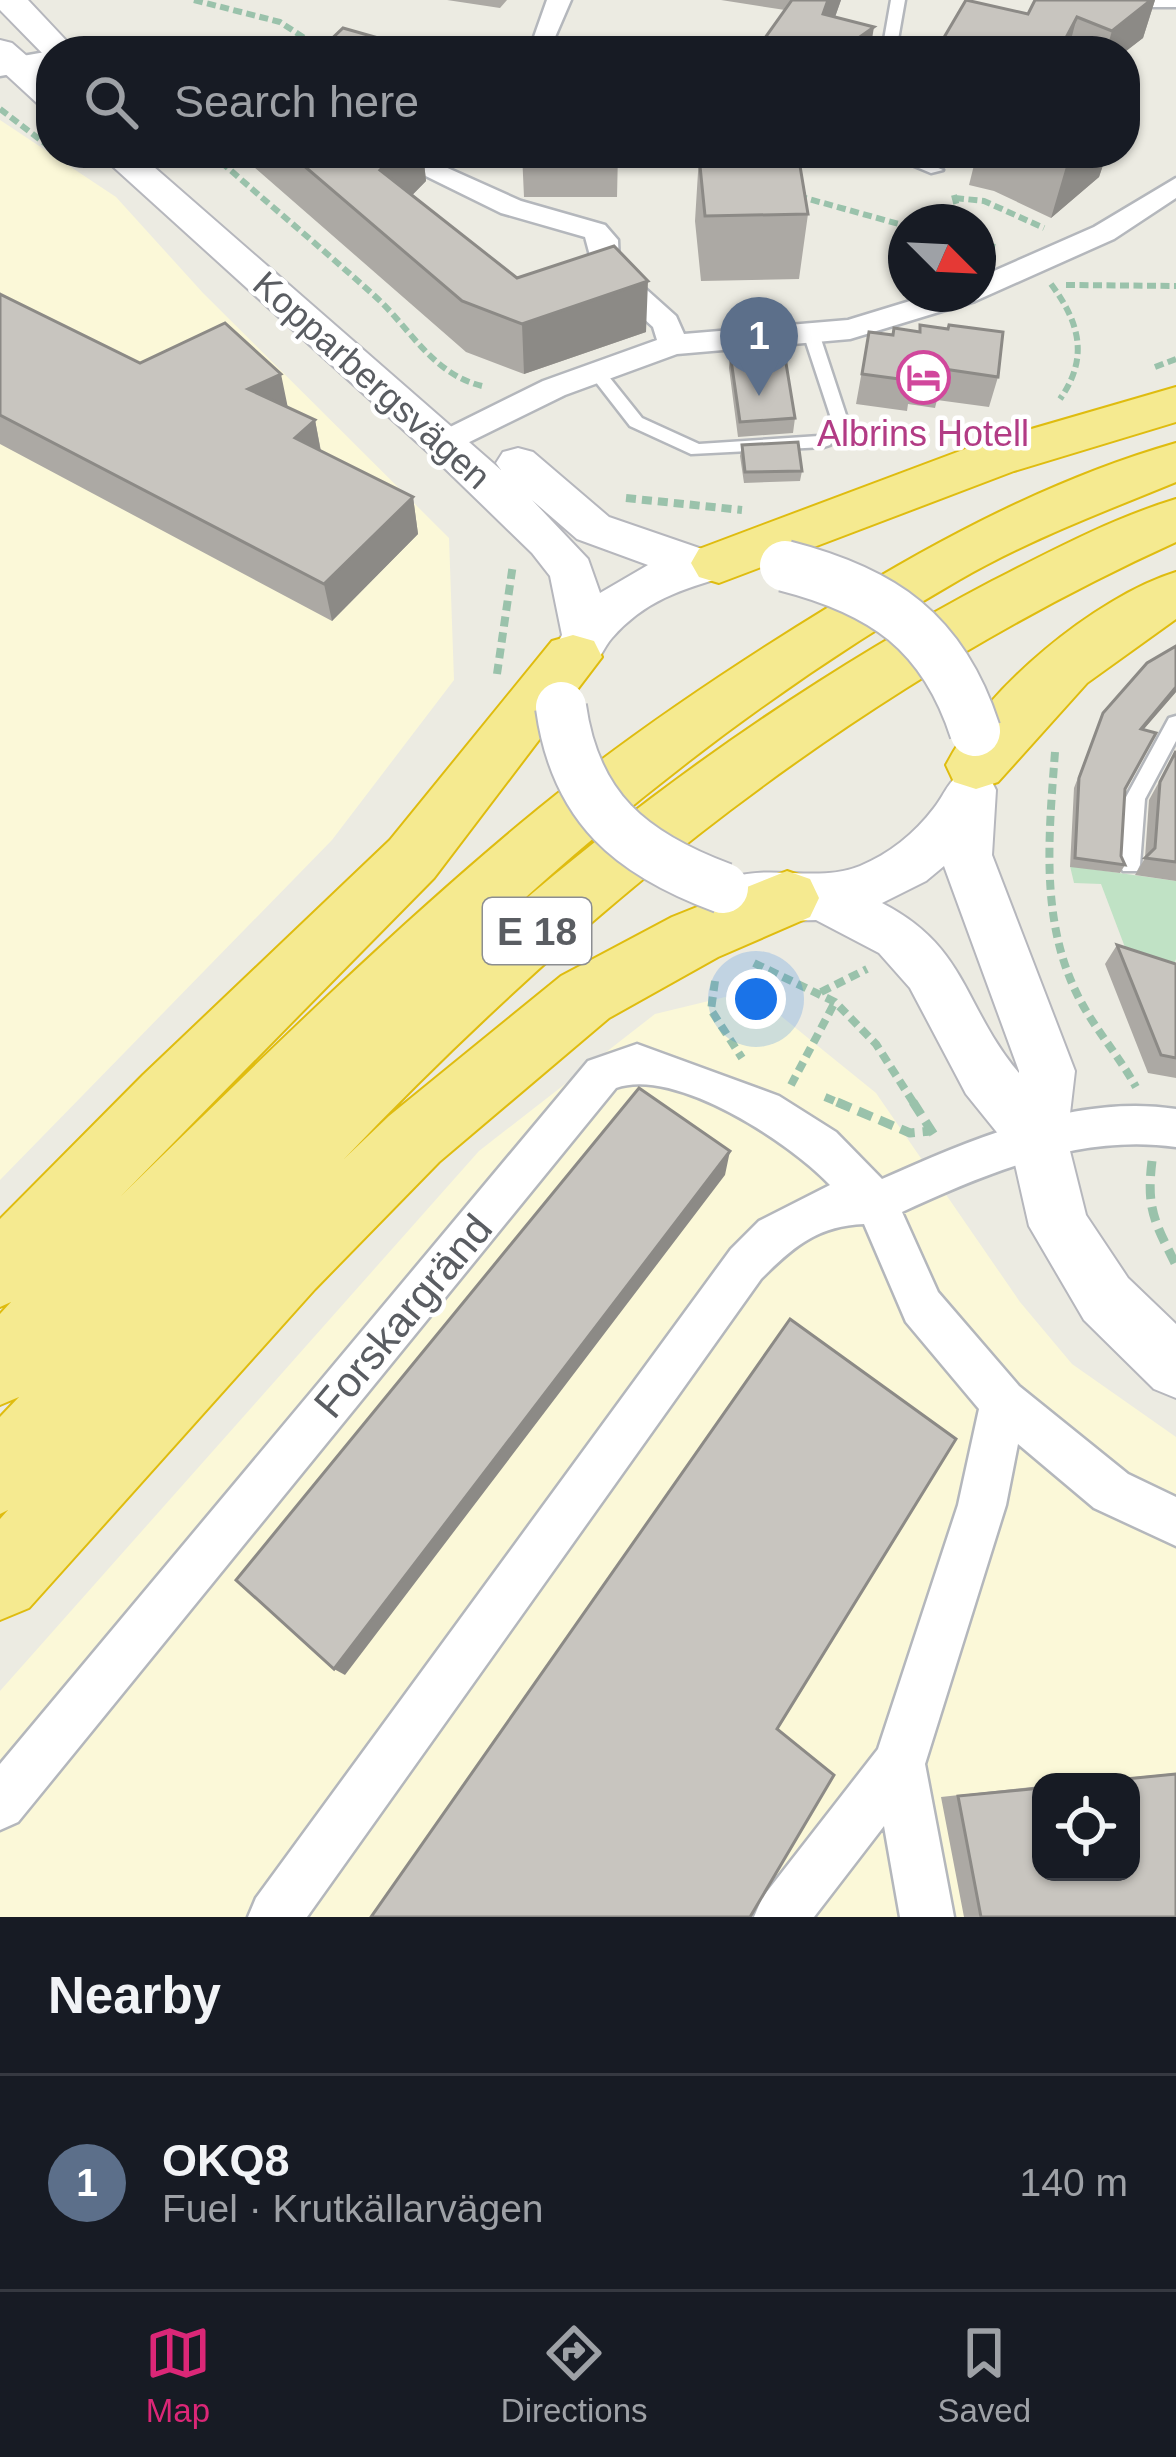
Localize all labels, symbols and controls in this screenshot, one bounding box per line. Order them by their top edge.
search box [36,36,1140,168]
icon: search [78,69,144,135]
text: Search here [174,76,419,127]
north arrow [888,204,996,312]
street label: Kopparbergsvägen [245,263,499,497]
pin: 1 [720,297,798,396]
hotel icon: Albrins Hotell [895,349,951,405]
place label: Albrins Hotell [817,413,1029,454]
road number: E 18 [483,898,591,964]
your location [726,969,786,1029]
street label: Forskargränd [305,1205,501,1427]
map controls [1032,1773,1140,1881]
button: locate [1032,1773,1140,1881]
text: Nearby [48,1967,221,2024]
text: OKQ8 [162,2135,290,2186]
text: 1 [76,2161,98,2204]
text: 140 m [1020,2161,1128,2204]
text: Fuel · Krutkällarvägen [162,2187,544,2230]
tab: Map [145,2320,211,2430]
tab: Directions [501,2320,648,2430]
tab: Saved [937,2320,1031,2430]

